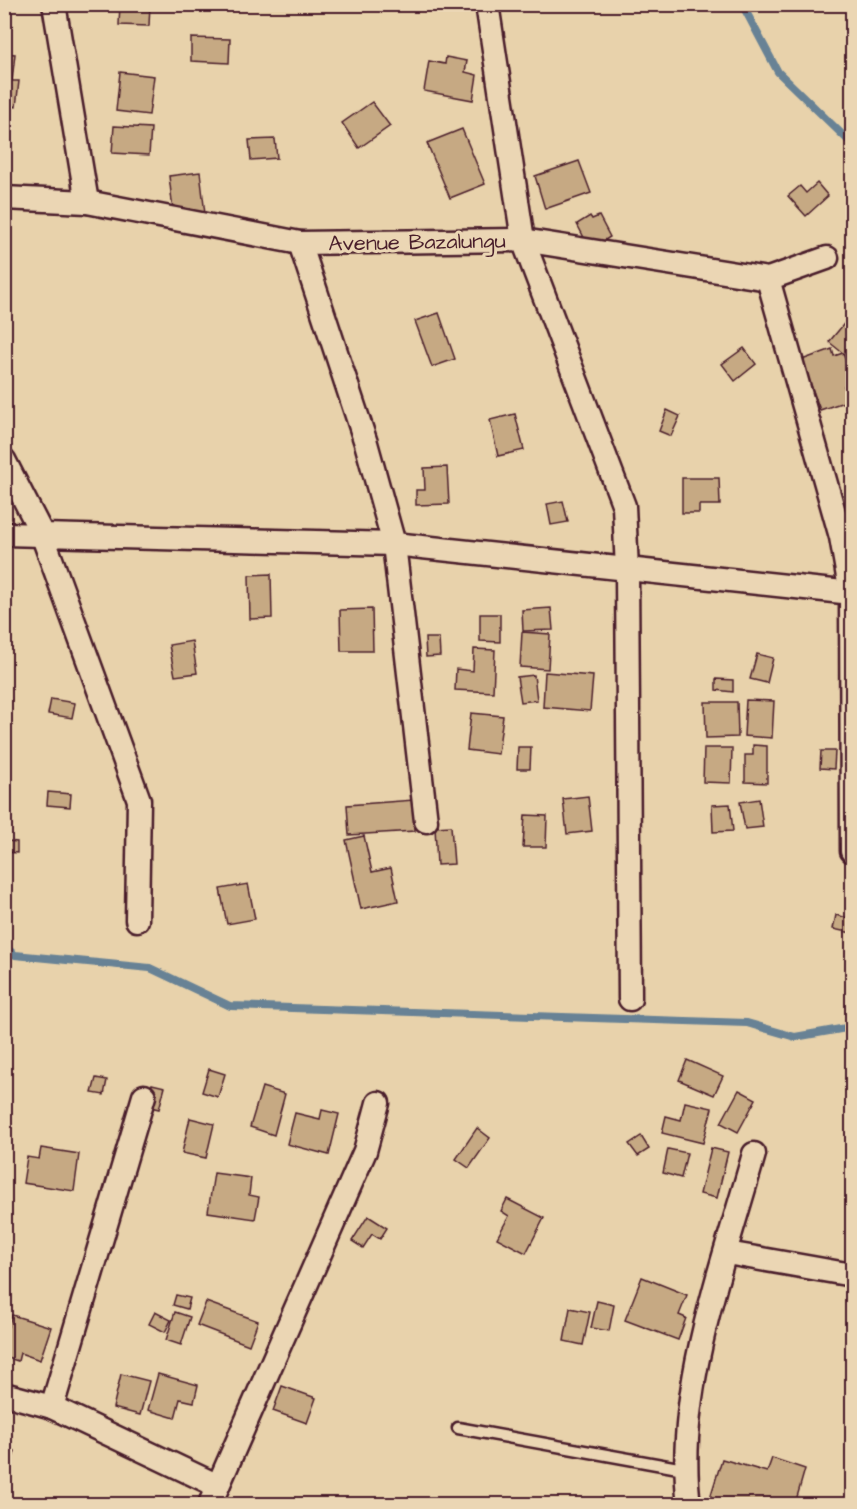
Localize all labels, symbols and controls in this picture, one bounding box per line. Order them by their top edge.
street label: Avenue Bazalungu [328,225,506,261]

